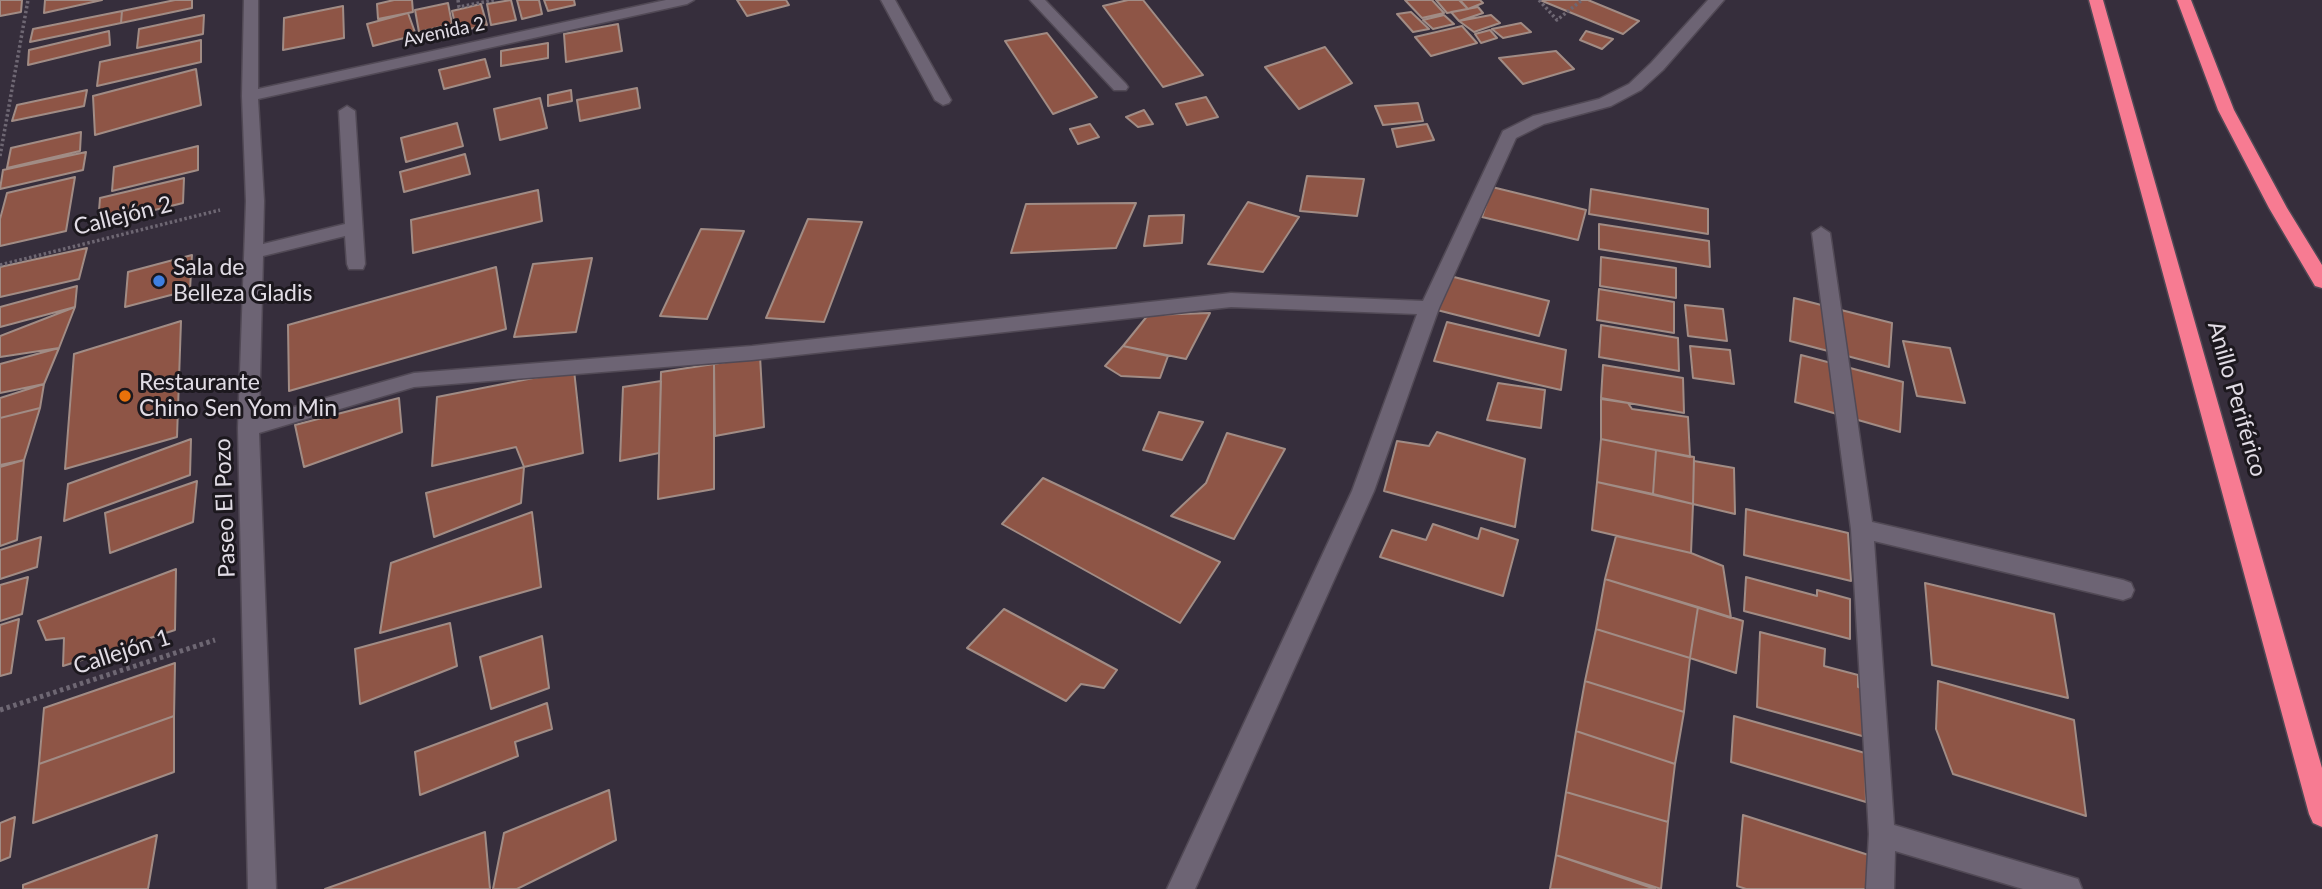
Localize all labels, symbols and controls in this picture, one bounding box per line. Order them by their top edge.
street label: Avenida 2 [401,12,487,52]
street label: Callejón 2 [71,190,175,242]
place label: Sala de Belleza Gladis [173,254,312,308]
marker: Sala de Belleza Gladis [151,273,167,289]
street label: Anillo Periférico [2202,318,2272,480]
place label: Restaurante Chino Sen Yom Min [139,369,337,423]
marker: Restaurante Chino Sen Yom Min [117,388,133,404]
street label: Paseo El Pozo [209,438,241,578]
street label: Callejón 1 [70,623,174,681]

